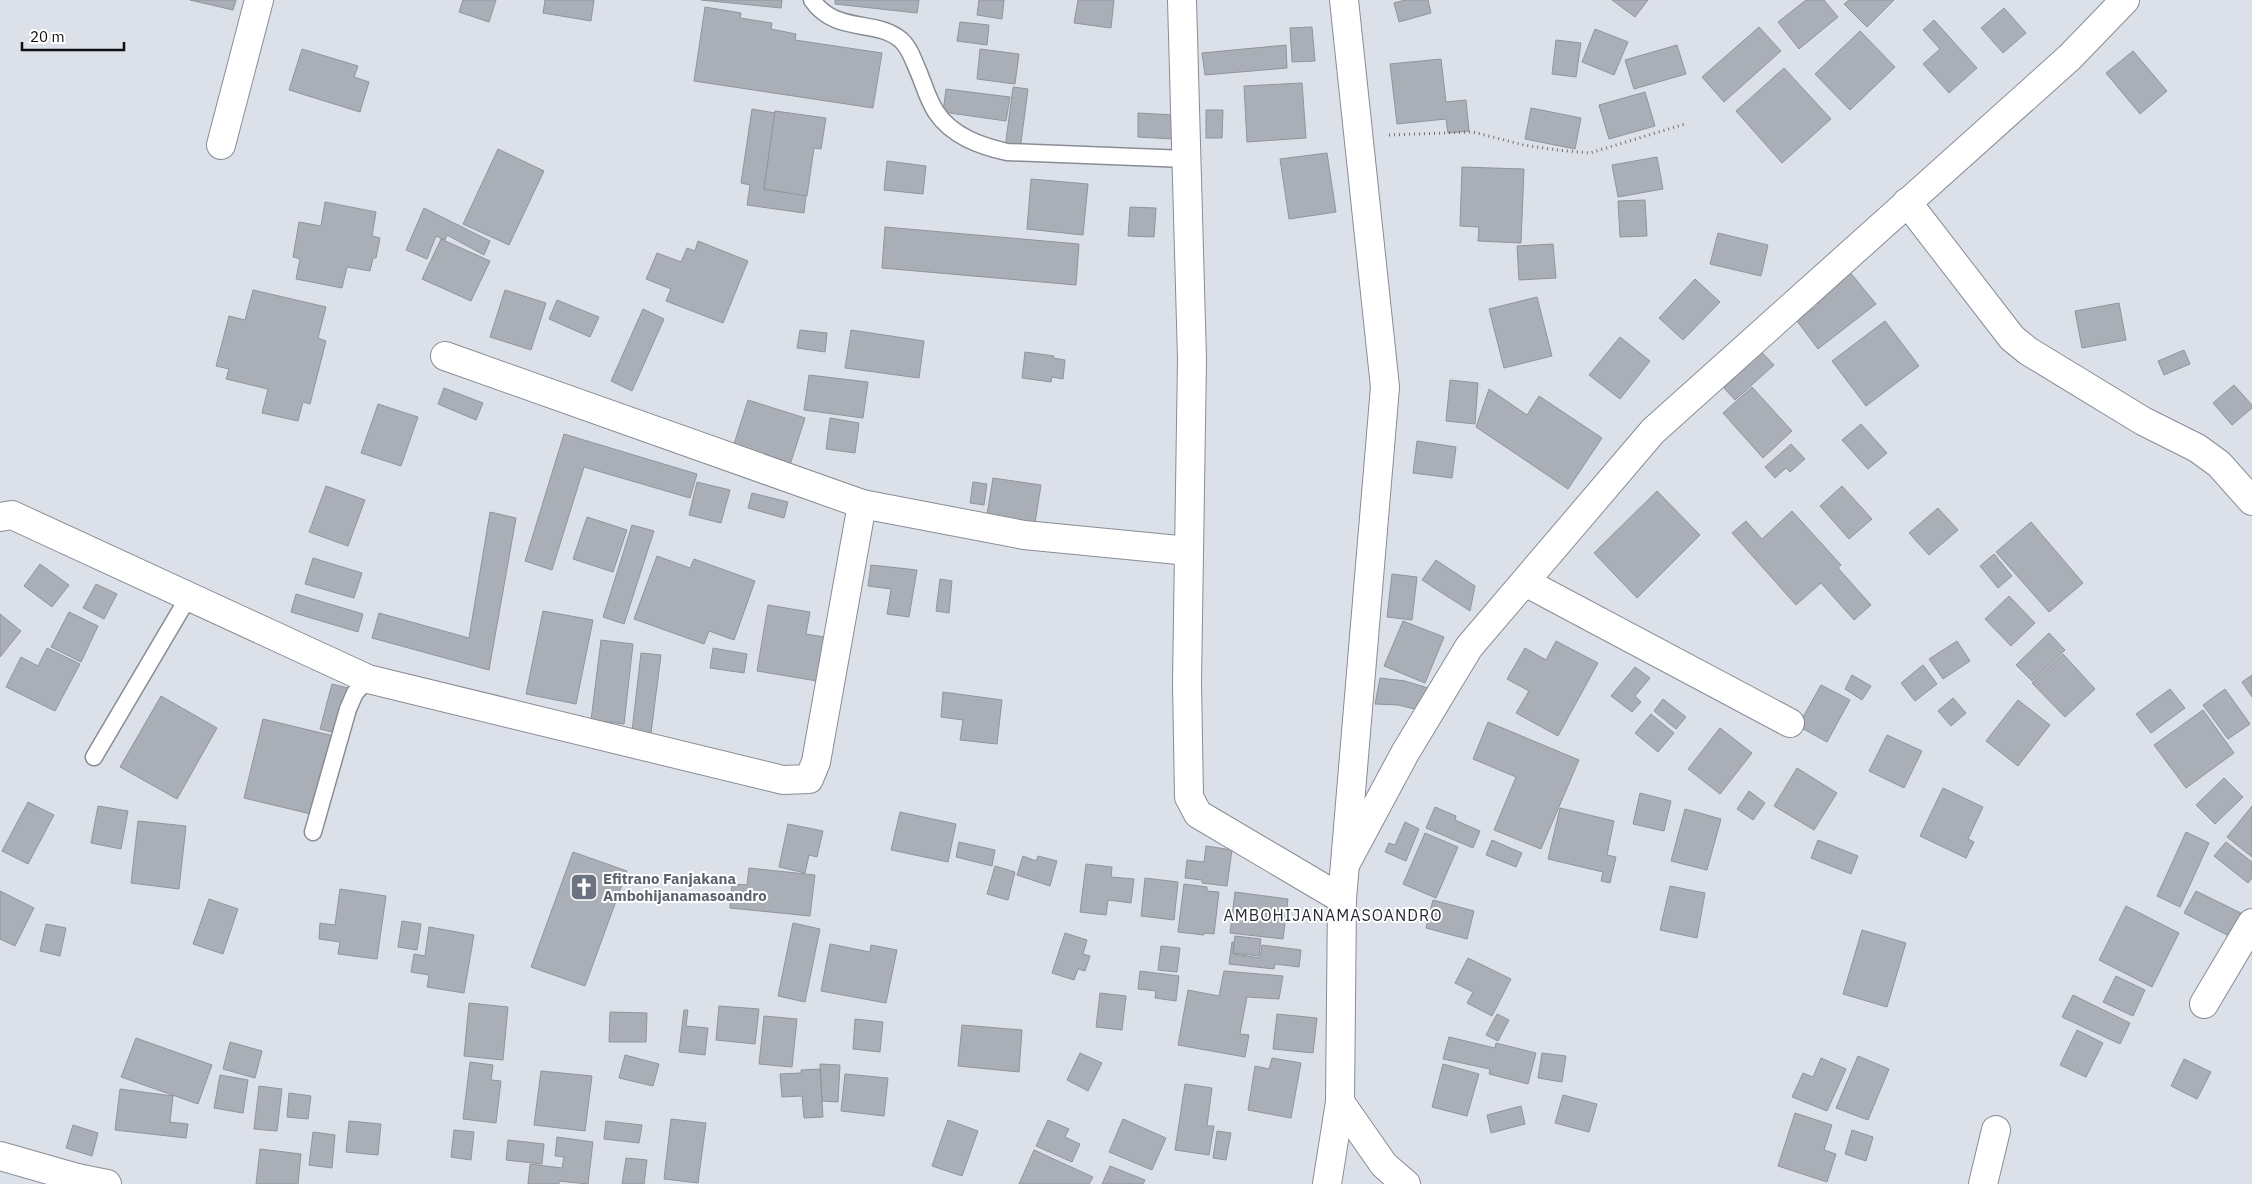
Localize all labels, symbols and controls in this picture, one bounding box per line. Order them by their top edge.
scale bar [22,20,125,52]
text: 20 m [30,27,65,46]
place label: Efitrano Fanjakana Ambohijanamasoandro [603,869,767,905]
church icon: Efitrano Fanjakana Ambohijanamasoandro [569,872,599,902]
district label: AMBOHIJANAMASOANDRO [1224,905,1442,925]

